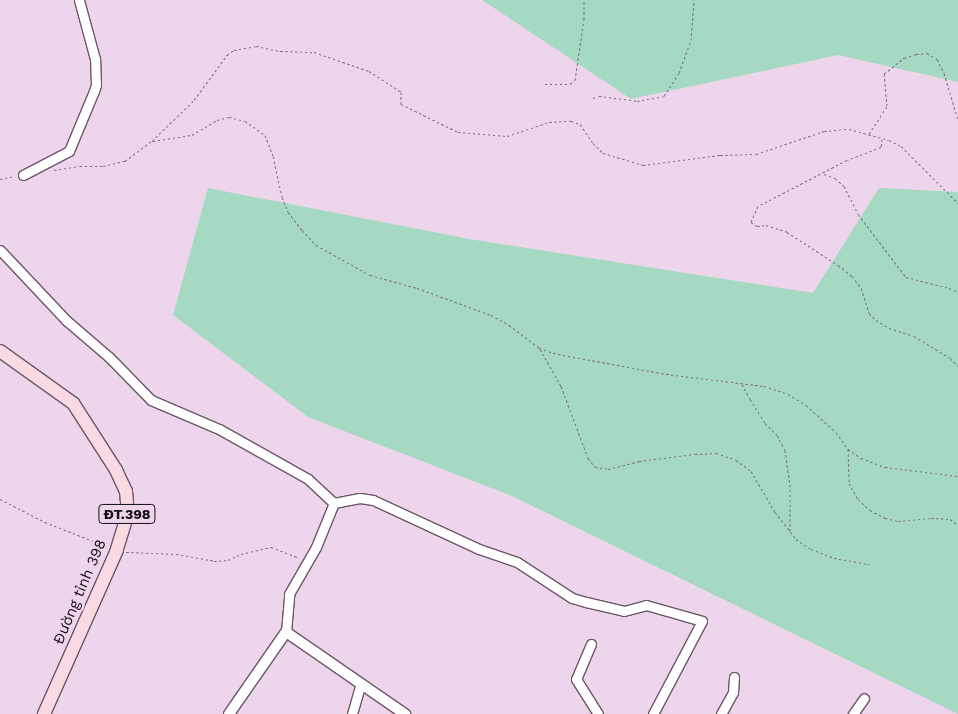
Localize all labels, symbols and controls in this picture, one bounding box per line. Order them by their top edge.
road number: ĐT.398 [98,502,156,526]
street label: Đường tỉnh 398 [50,537,110,647]

